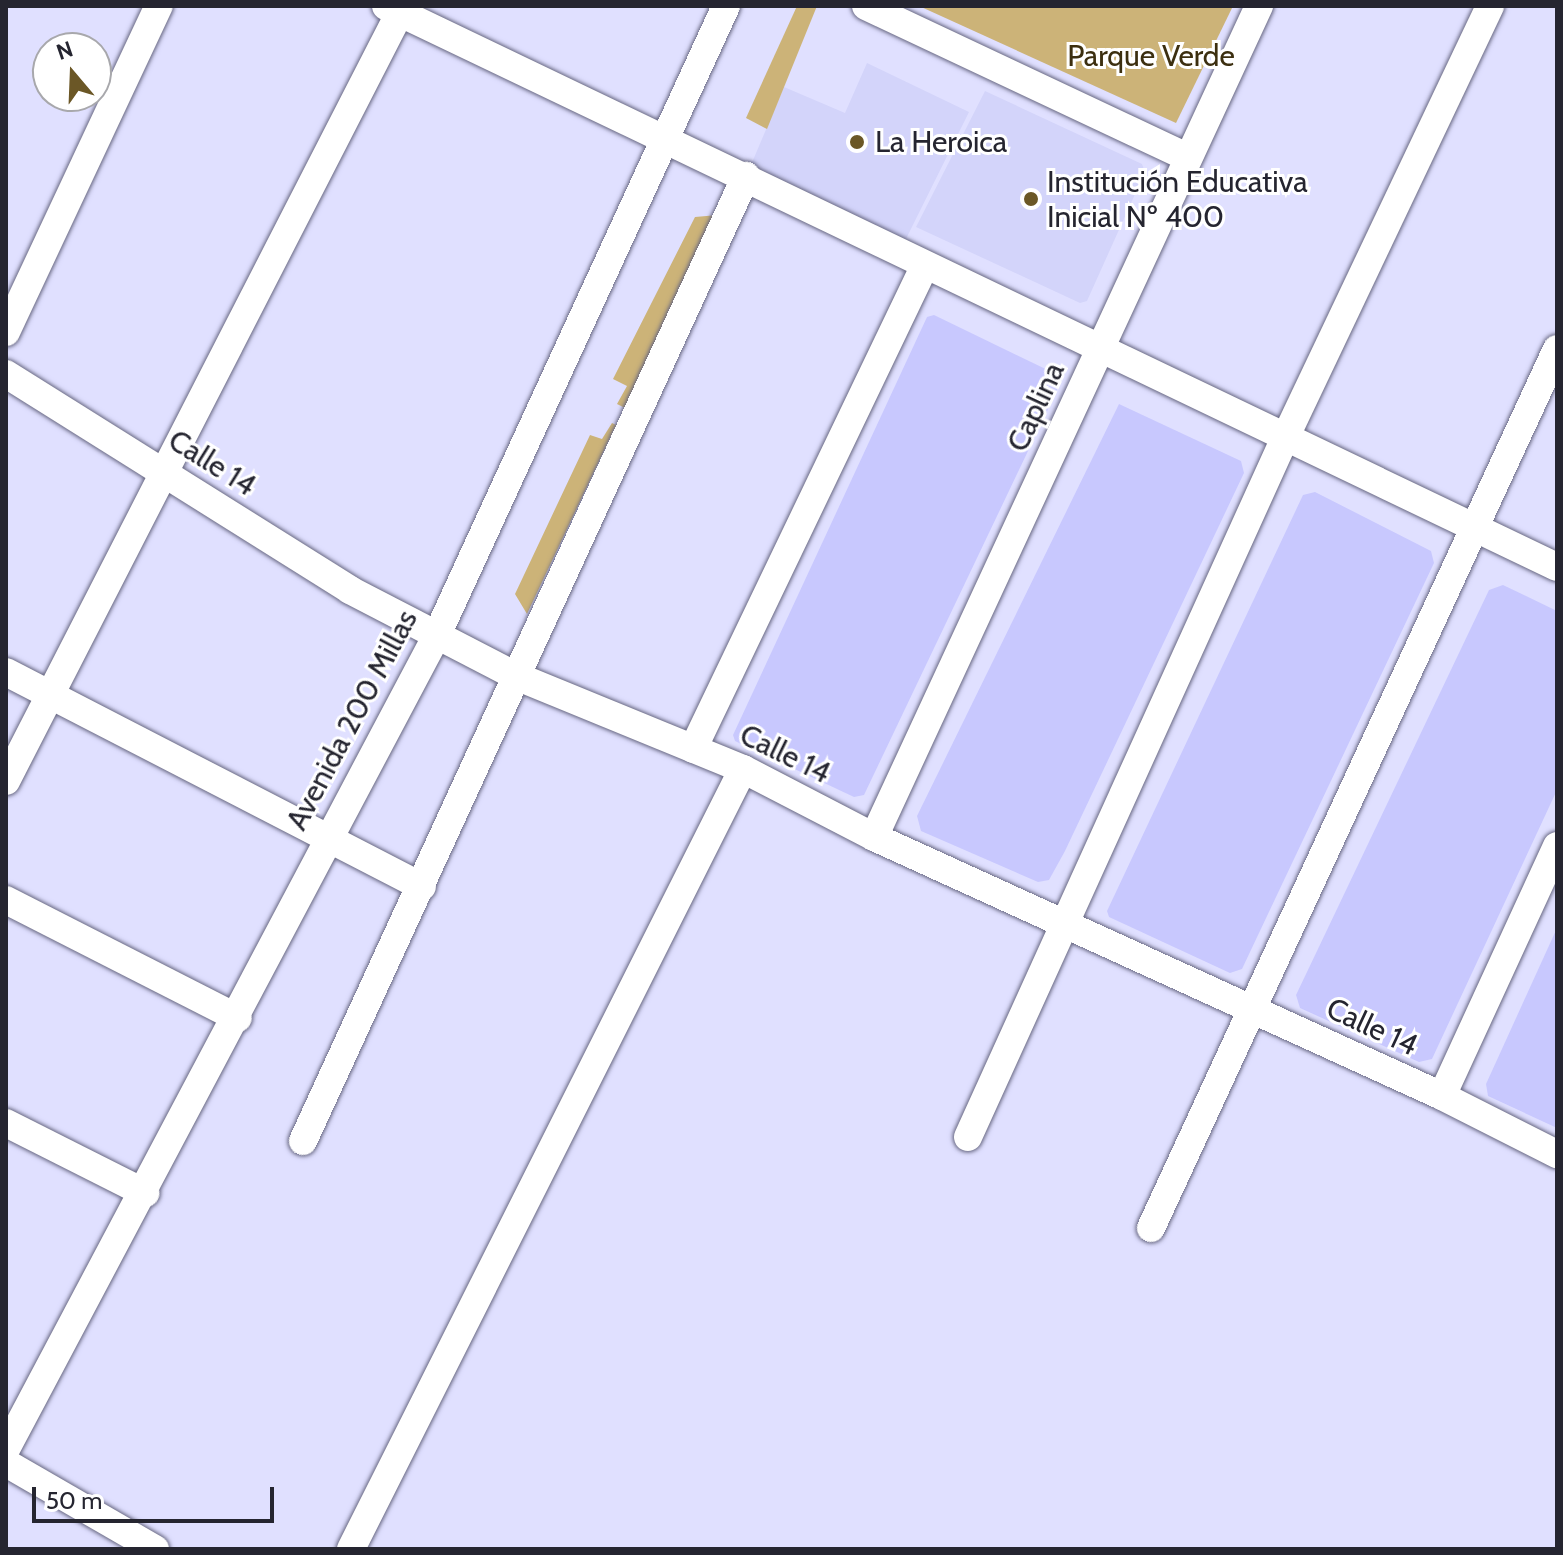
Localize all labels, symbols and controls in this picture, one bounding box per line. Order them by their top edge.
north arrow [32,32,112,112]
text: N [53,35,76,66]
park label: Parque Verde [1067,38,1235,74]
place label: La Heroica [875,124,1007,160]
marker: La Heroica [846,131,868,153]
place label: Institución Educativa Inicial Nº 400 [1047,164,1308,234]
marker: Institución Educativa Inicial Nº 400 [1022,190,1040,208]
street label: Caplina [1000,357,1072,457]
street label: Calle 14 [162,422,262,504]
street label: Avenida 200 Millas [279,604,425,836]
street label: Calle 14 [734,717,836,791]
street label: Calle 14 [1321,990,1423,1064]
scale bar [36,1471,278,1521]
text: 50 m [46,1486,102,1515]

